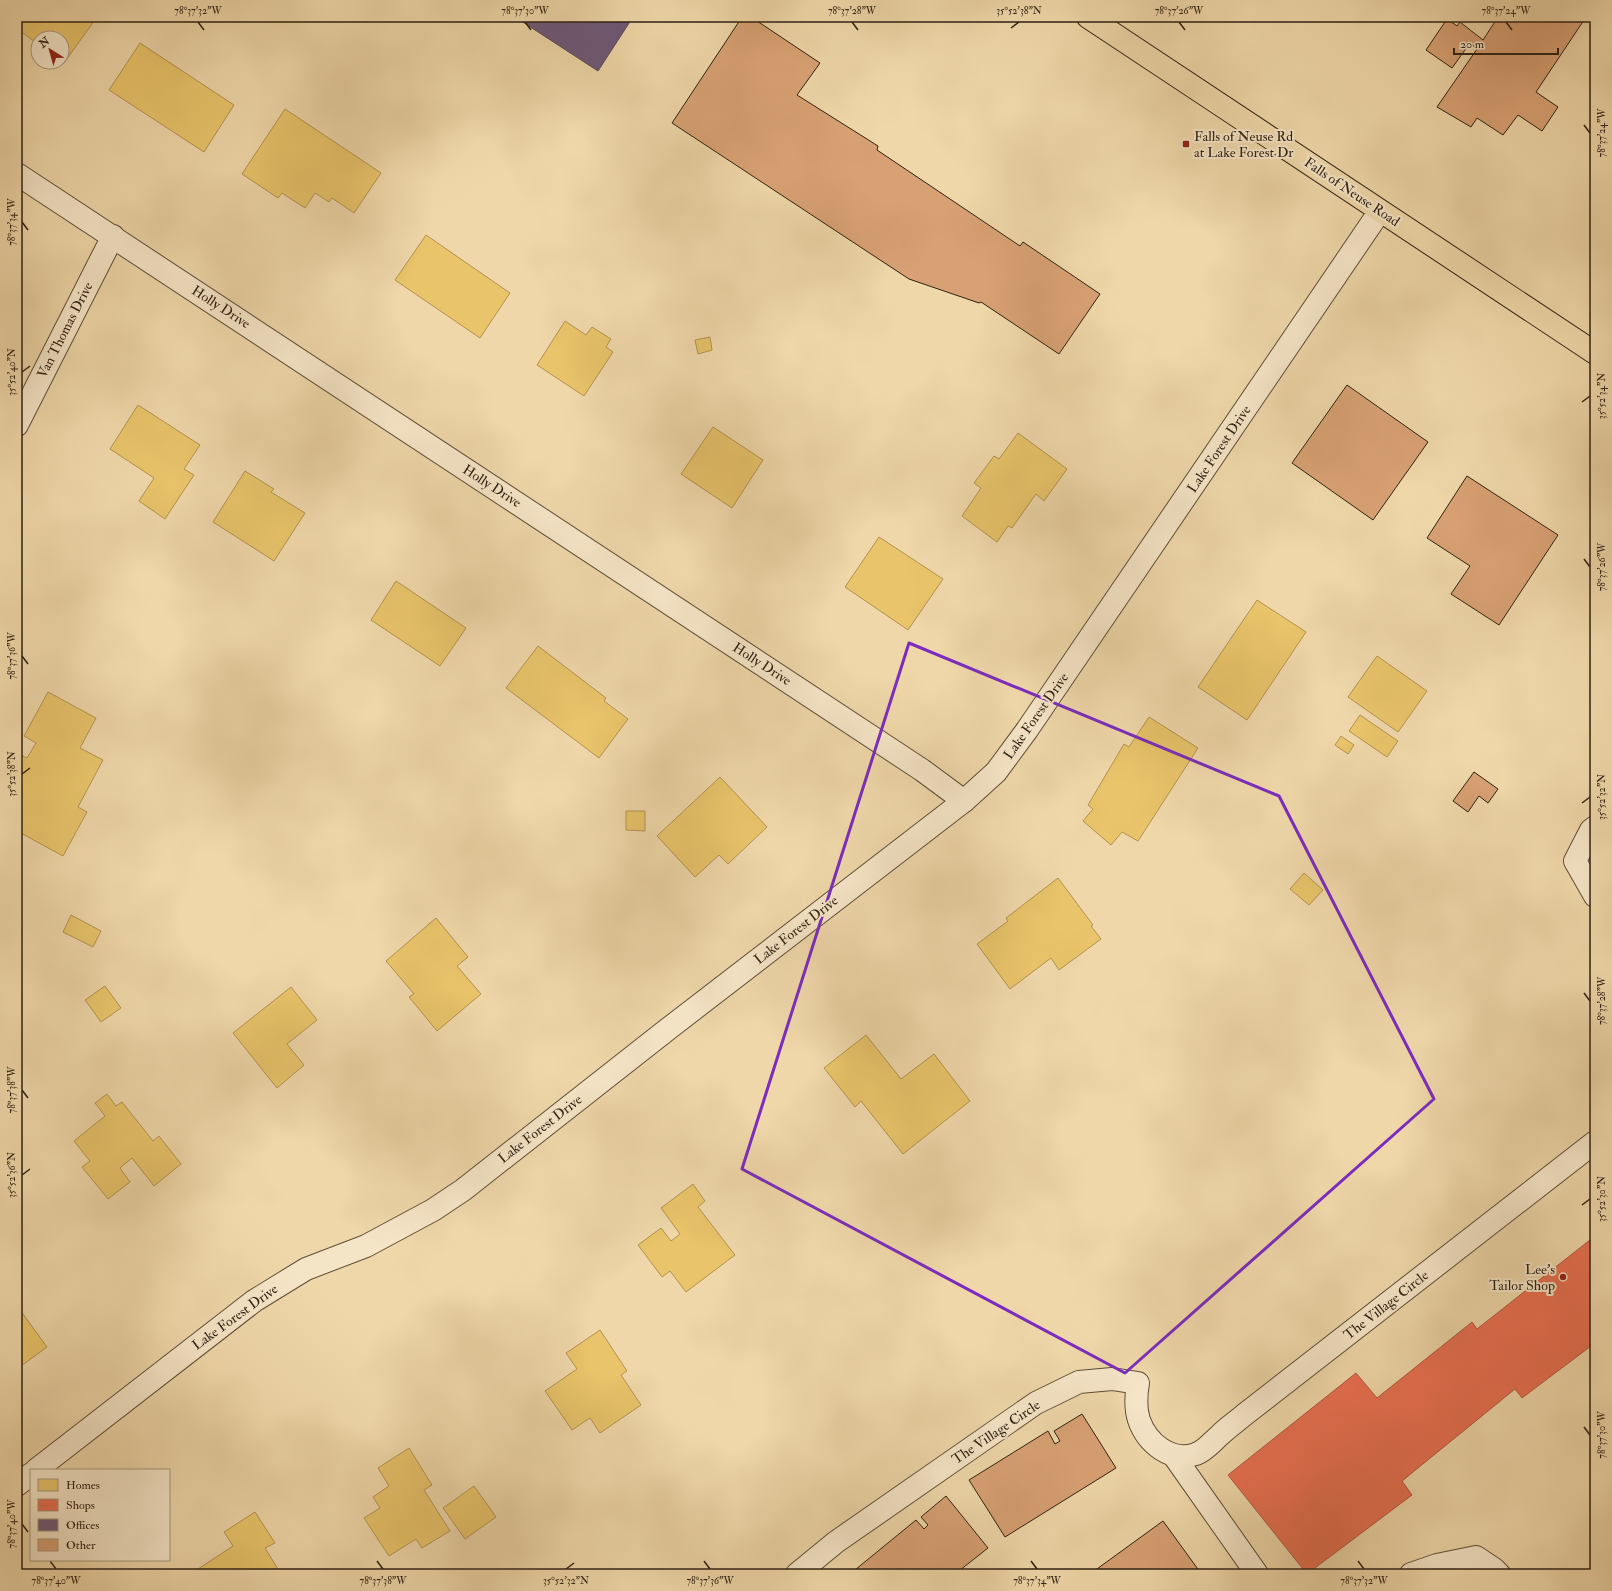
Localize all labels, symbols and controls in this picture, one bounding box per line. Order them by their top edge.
text: 78°37'32"W [174,5,222,17]
text: 78°37'30"W [501,5,549,17]
text: 78°37'28"W [828,5,877,17]
text: 35°52'38"N [996,5,1042,17]
text: 78°37'26"W [1155,5,1204,17]
text: 78°37'24"W [1482,5,1531,17]
north arrow [30,30,70,70]
scale bar [1454,30,1558,56]
text: N [36,34,53,51]
text: 20 m [1460,37,1485,52]
text: 78°37'24"W [1596,108,1608,157]
place label: Falls of Neuse Rd at Lake Forest Dr [1194,128,1294,161]
marker: Falls of Neuse Rd at Lake Forest Dr [1181,139,1191,149]
street label: Falls of Neuse Road [1301,154,1403,230]
text: 78°37'34"W [6,197,18,246]
street label: Van Thomas Drive [33,279,97,381]
street label: Holly Drive [188,282,254,333]
text: 35°52'40"N [6,348,18,396]
text: 35°52'34"N [1596,373,1608,419]
street label: Lake Forest Drive [1184,402,1255,496]
street label: Holly Drive [459,461,525,512]
text: 78°37'26"W [1596,542,1608,591]
text: 78°37'36"W [6,632,18,680]
street label: Holly Drive [729,639,795,690]
street label: Lake Forest Drive [1000,669,1072,763]
text: 35°52'38"N [6,751,18,797]
text: 35°52'32"N [1596,774,1608,820]
street label: Lake Forest Drive [751,892,841,968]
text: 78°37'28"W [1596,976,1608,1025]
text: 78°37'38"W [6,1066,18,1113]
street label: Lake Forest Drive [495,1091,585,1167]
text: 35°52'36"N [6,1152,18,1198]
text: 35°52'30"N [1596,1176,1608,1222]
place label: Lee's Tailor Shop [1489,1261,1555,1295]
street label: The Village Circle [1340,1267,1432,1343]
marker: Lee's Tailor Shop [1558,1272,1568,1282]
street label: Lake Forest Drive [189,1280,281,1354]
street label: The Village Circle [949,1396,1043,1468]
text: 78°37'30"W [1596,1411,1608,1459]
legend [30,1469,170,1561]
text: Homes [66,1478,100,1493]
text: Shops [66,1498,95,1513]
text: 78°37'40"W [6,1499,18,1548]
text: Offices [66,1518,99,1533]
text: Other [66,1538,96,1553]
text: 78°37'40"W [32,1575,81,1587]
text: 78°37'38"W [360,1575,407,1587]
text: 35°52'32"N [543,1575,589,1587]
text: 78°37'36"W [686,1575,734,1587]
text: 78°37'34"W [1013,1575,1062,1587]
text: 78°37'32"W [1340,1575,1388,1587]

